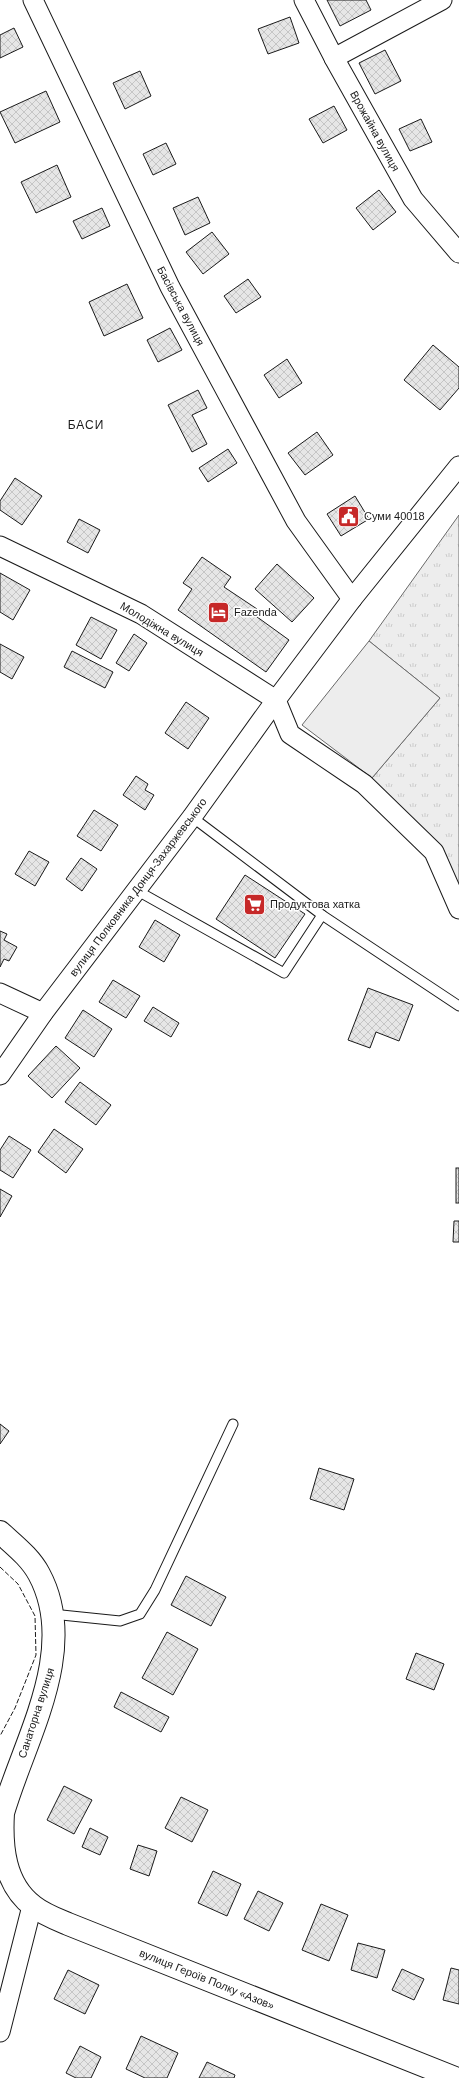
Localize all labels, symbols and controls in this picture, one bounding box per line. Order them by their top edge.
street label: Врожайна вулиця [348,89,402,173]
street label: Басівська вулиця [155,264,207,348]
district label: БАСИ [68,418,104,432]
public building icon: Суми 40018 [335,503,361,529]
place label: Суми 40018 [364,510,425,522]
street label: Молодіжна вулиця [118,599,206,659]
hotel icon: Fazenda [205,599,231,625]
place label: Fazenda [234,606,278,618]
street label: вулиця Полковника Донця-Захаржевського [67,796,209,978]
supermarket icon: Продуктова хатка [241,891,267,917]
place label: Продуктова хатка [270,898,361,910]
street label: Санаторна вулиця [16,1666,56,1760]
street label: вулиця Героїв Полку «Азов» [138,1946,276,2012]

